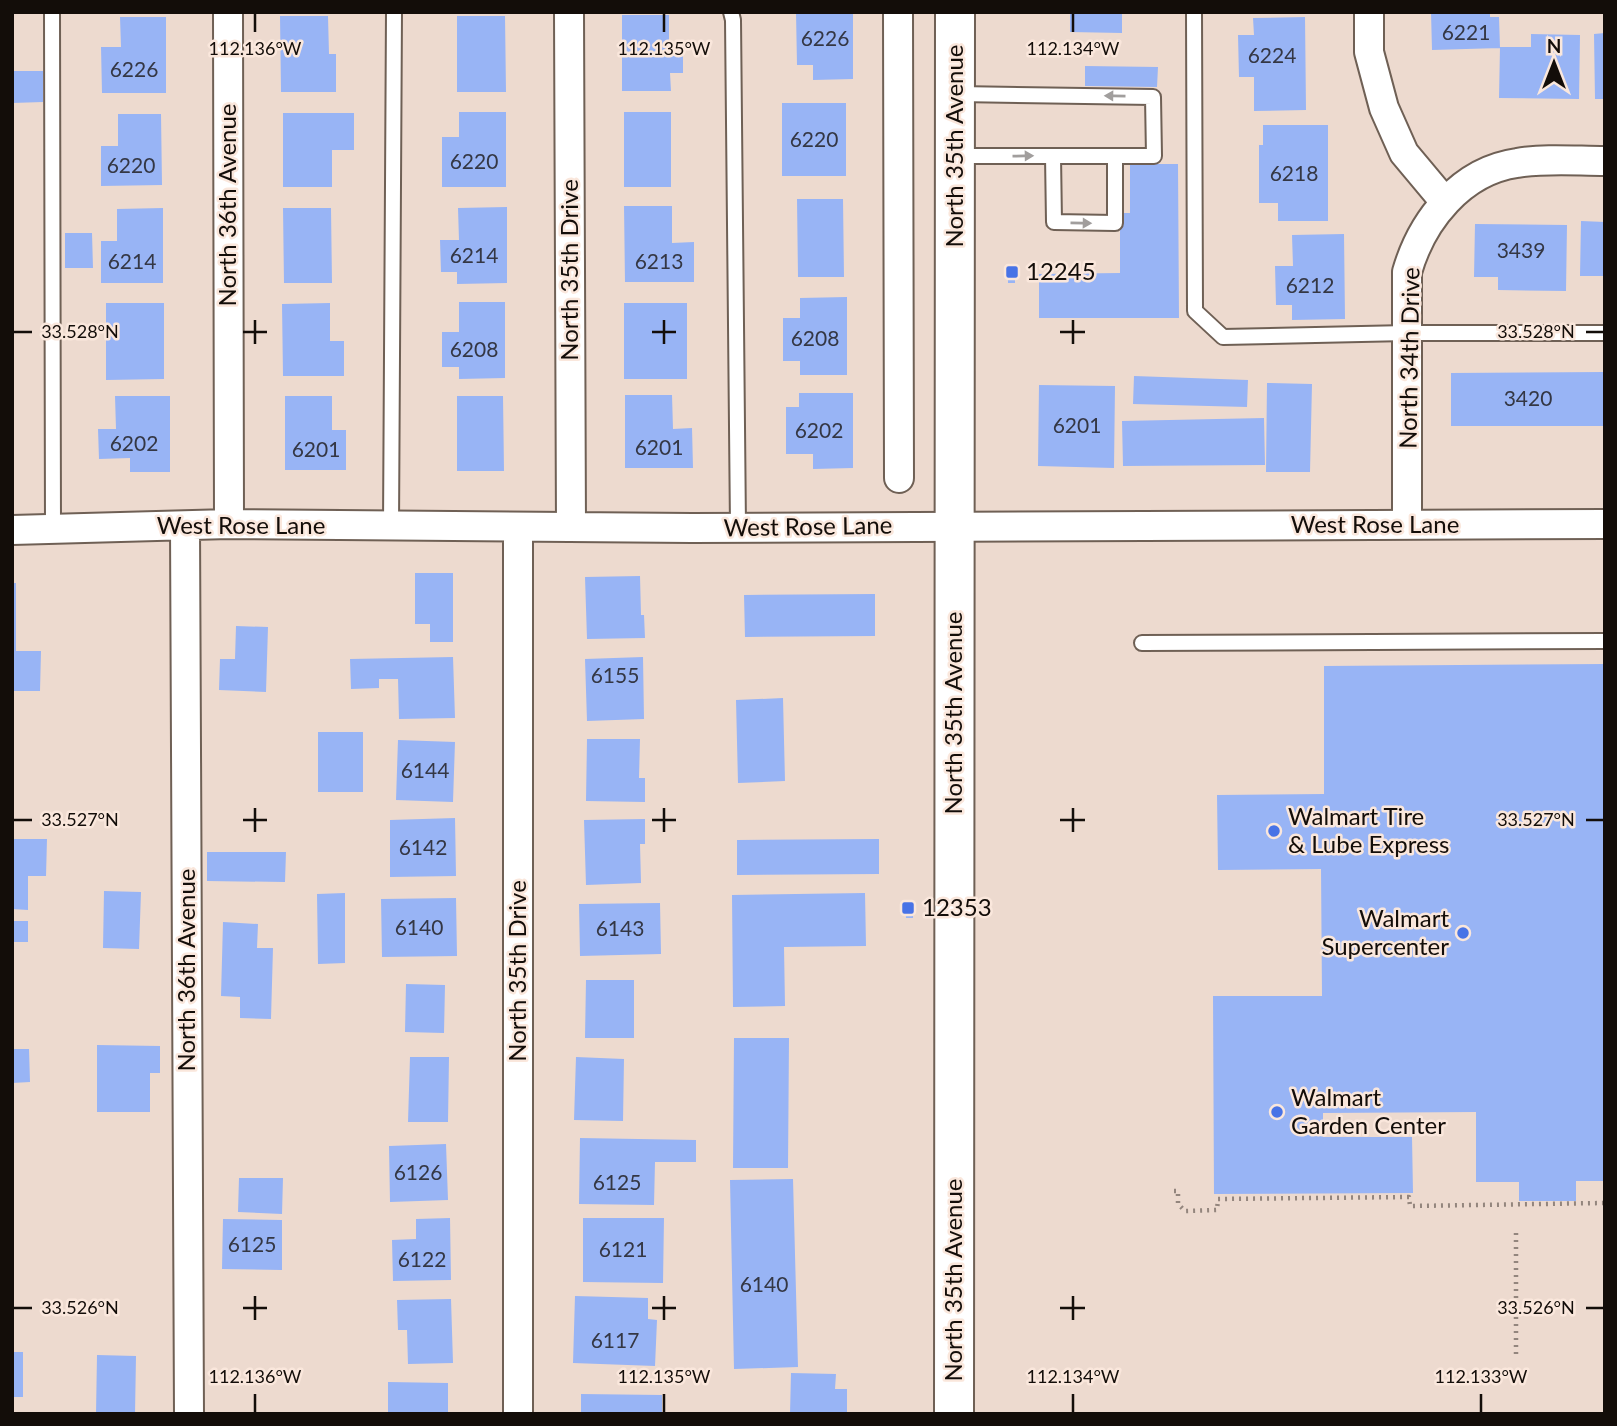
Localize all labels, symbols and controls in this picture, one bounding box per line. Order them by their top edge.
house number: 6221 [1442,19,1490,44]
house number: 6226 [801,25,849,50]
north arrow [1519,28,1589,98]
text: N [1547,34,1561,57]
text: 112.136°W [209,37,302,59]
text: 112.135°W [618,37,711,59]
text: 112.134°W [1027,37,1120,59]
house number: 6224 [1248,42,1296,67]
street label: North 35th Avenue [939,44,968,248]
house number: 6226 [110,56,158,81]
one-way arrow [1104,91,1126,102]
street label: North 36th Avenue [212,103,241,307]
house number: 6220 [790,126,838,151]
house number: 6220 [450,148,498,173]
one-way arrow [1012,151,1034,162]
house number: 6220 [107,152,155,177]
house number: 6218 [1270,160,1318,185]
street label: North 35th Drive [554,179,583,361]
one-way arrow [1070,217,1092,229]
house number: 3439 [1497,237,1545,262]
house number: 6214 [450,242,498,267]
house number: 6214 [108,248,156,273]
house number: 6213 [635,248,683,273]
place label: 12245 [1026,256,1096,285]
marker: 12245 [1004,264,1020,280]
street label: North 34th Drive [1392,267,1425,449]
house number: 6212 [1286,272,1334,297]
text: 33.528°N [41,320,119,342]
text: 33.528°N [1497,320,1575,342]
house number: 6208 [791,325,839,350]
house number: 6208 [450,336,498,361]
house number: 3420 [1504,385,1552,410]
house number: 6201 [1053,412,1101,437]
house number: 6202 [795,417,843,442]
house number: 6202 [110,430,158,455]
house number: 6201 [635,434,683,459]
house number: 6201 [292,436,340,461]
street label: West Rose Lane [1291,509,1459,538]
street label: West Rose Lane [157,510,325,539]
street label: West Rose Lane [723,510,893,541]
street label: North 35th Avenue [938,611,967,815]
house number: 6155 [591,662,639,687]
house number: 6144 [401,757,449,782]
place label: Walmart Tire & Lube Express [1288,801,1449,858]
text: 33.527°N [41,808,119,830]
text: 33.527°N [1497,808,1575,830]
marker: Walmart Tire & Lube Express [1266,823,1282,839]
house number: 6142 [399,834,447,859]
street label: North 36th Avenue [171,868,200,1072]
street label: North 35th Drive [502,880,531,1062]
place label: 12353 [922,892,992,921]
marker: 12353 [900,900,916,916]
place label: Walmart Supercenter [1321,903,1449,960]
house number: 6140 [395,914,443,939]
house number: 6143 [596,915,644,940]
marker: Walmart Supercenter [1455,925,1471,941]
place label: Walmart Garden Center [1291,1082,1446,1139]
marker: Walmart Garden Center [1269,1104,1285,1120]
house number: 6126 [394,1159,442,1184]
house number: 6125 [593,1169,641,1194]
street label: North 35th Avenue [938,1178,967,1382]
house number: 6125 [228,1231,276,1256]
house number: 6121 [599,1236,647,1261]
house number: 6122 [398,1246,446,1271]
house number: 6140 [740,1271,788,1296]
text: 33.526°N [41,1296,119,1318]
text: 33.526°N [1497,1296,1575,1318]
house number: 6117 [591,1327,639,1352]
text: 112.136°W [209,1365,302,1387]
text: 112.135°W [618,1365,711,1387]
text: 112.134°W [1027,1365,1120,1387]
text: 112.133°W [1435,1365,1528,1387]

